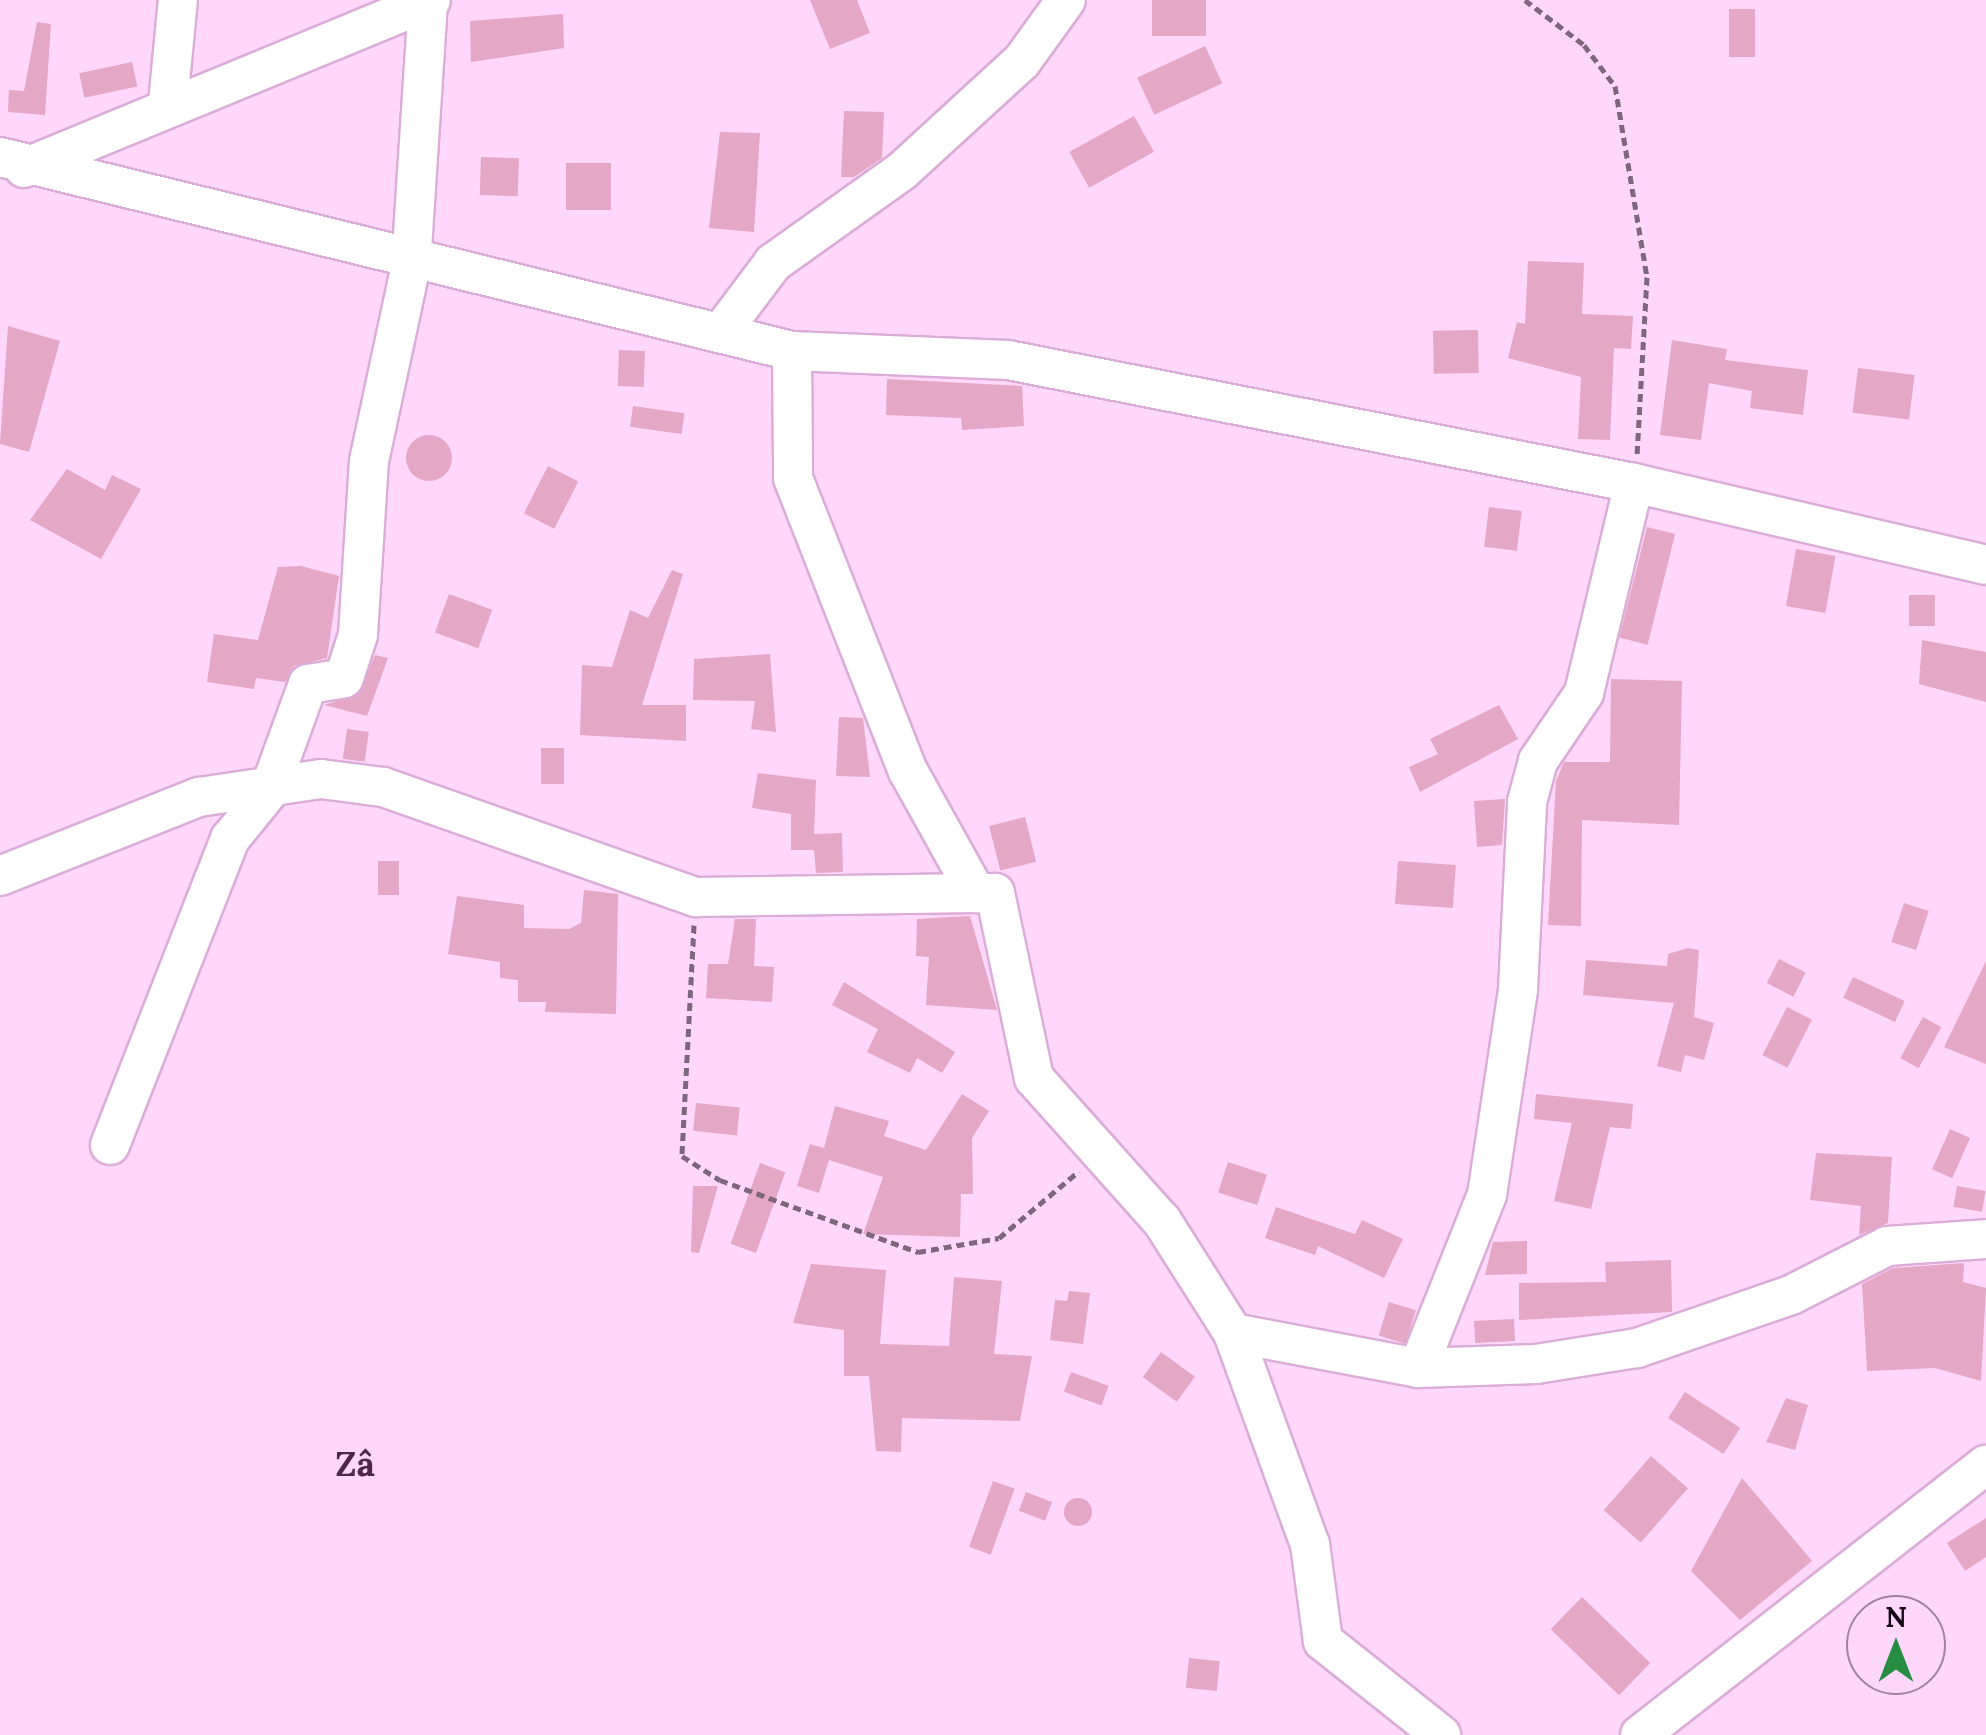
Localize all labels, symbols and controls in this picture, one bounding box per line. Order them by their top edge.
district label: Zâ [335,1443,375,1485]
north arrow [1846,1595,1946,1695]
text: N [1885,1599,1907,1635]

